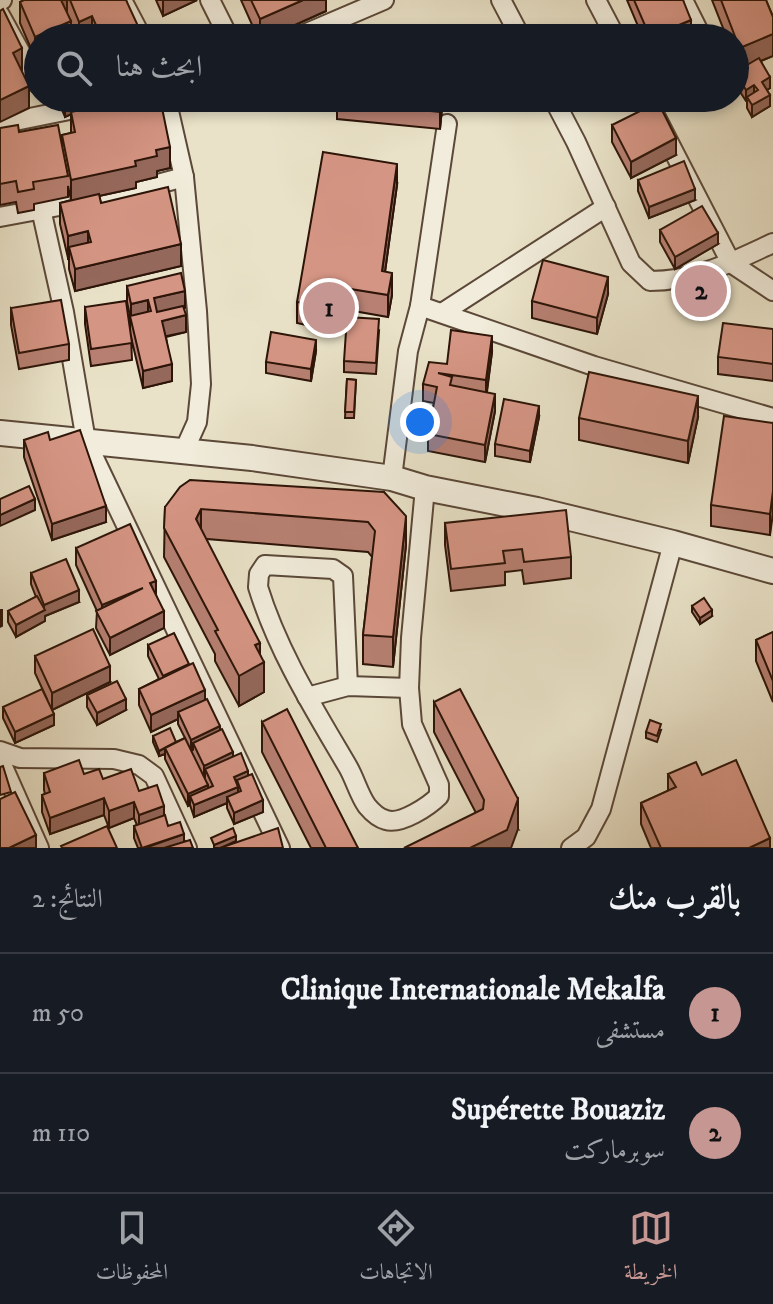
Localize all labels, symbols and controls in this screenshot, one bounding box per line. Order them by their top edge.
search box [24,24,749,112]
icon: search [52,46,96,90]
text: ابحث هنا [116,49,202,86]
pin: 2 [675,261,727,321]
pin: 1 [303,278,355,338]
your location [400,402,440,442]
text: بالقرب منك [608,877,741,919]
text: النتائج: 2 [32,883,103,916]
text: Clinique Internationale Mekalfa [281,972,665,1009]
text: 50 m [32,997,84,1030]
text: 1 [710,997,720,1030]
text: مستشفى [596,1014,665,1047]
text: Supérette Bouaziz [451,1092,665,1129]
text: 110 m [32,1117,90,1150]
text: 2 [709,1117,721,1150]
text: سوبرماركت [564,1134,665,1167]
tab: المحفوظات [96,1206,168,1293]
tab: الاتجاهات [359,1206,433,1293]
tab: الخريطة [624,1206,677,1293]

